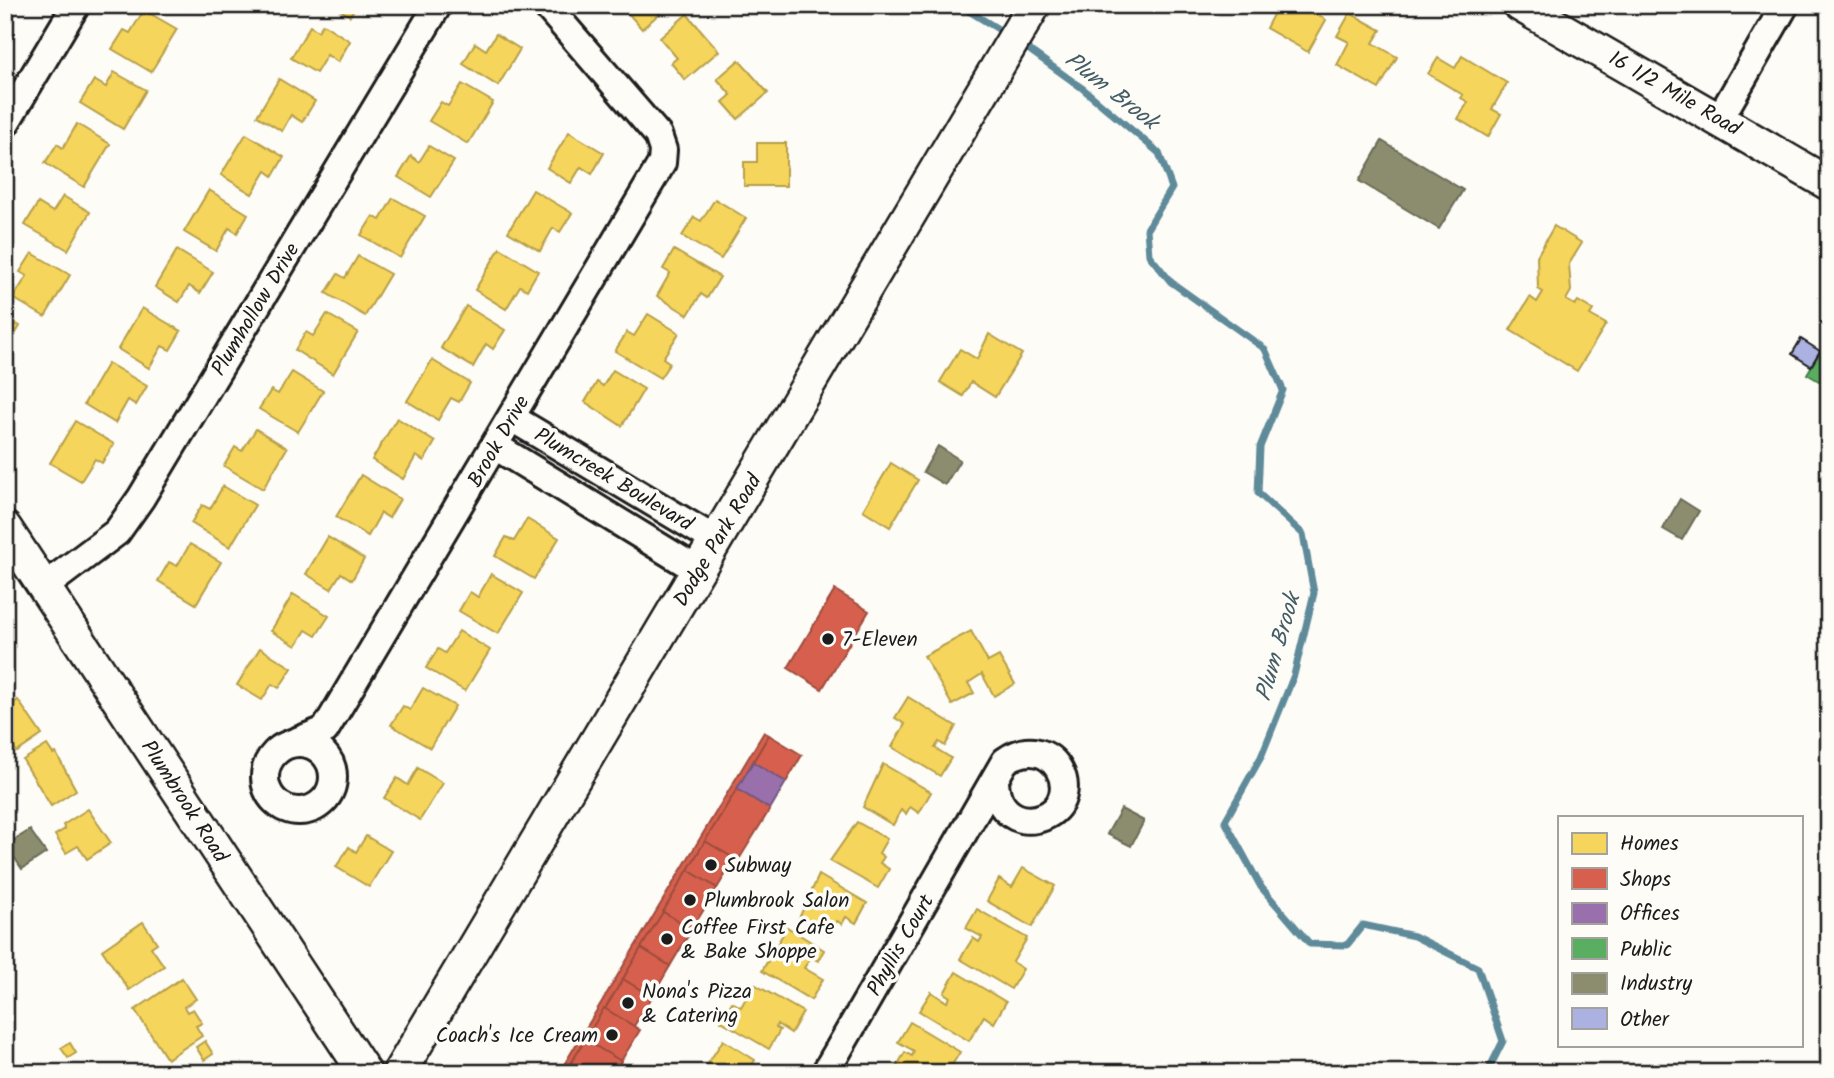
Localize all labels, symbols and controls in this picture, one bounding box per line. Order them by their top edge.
water label: Plum Brook [1056,43,1168,142]
street label: 16 1/2 Mile Road [1602,43,1747,146]
street label: Plumhollow Drive [203,236,309,383]
street label: Brook Drive [460,389,539,494]
street label: Plumcreek Boulevard [527,420,700,541]
street label: Dodge Park Road [666,468,771,614]
water label: Plum Brook [1246,586,1312,706]
place label: 7-Eleven [842,624,918,657]
marker: 7-Eleven [820,631,836,647]
street label: Plumbrook Road [132,734,236,870]
legend [1558,816,1802,1046]
text: Homes [1620,828,1679,861]
place label: Subway [725,850,791,883]
marker: Subway [703,857,719,873]
text: Shops [1620,864,1671,897]
place label: Plumbrook Salon [704,885,850,918]
street label: Phyllis Court [859,888,944,1003]
marker: Plumbrook Salon [682,892,698,908]
text: Offices [1620,898,1680,931]
place label: Coffee First Cafe & Bake Shoppe [681,912,835,969]
marker: Coffee First Cafe & Bake Shoppe [659,931,675,947]
text: Public [1620,934,1672,967]
text: Industry [1620,968,1692,1001]
place label: Nona's Pizza & Catering [642,976,752,1033]
marker: Nona's Pizza & Catering [620,995,636,1011]
text: Other [1620,1004,1670,1037]
place label: Coach's Ice Cream [436,1020,598,1053]
marker: Coach's Ice Cream [604,1027,620,1043]

